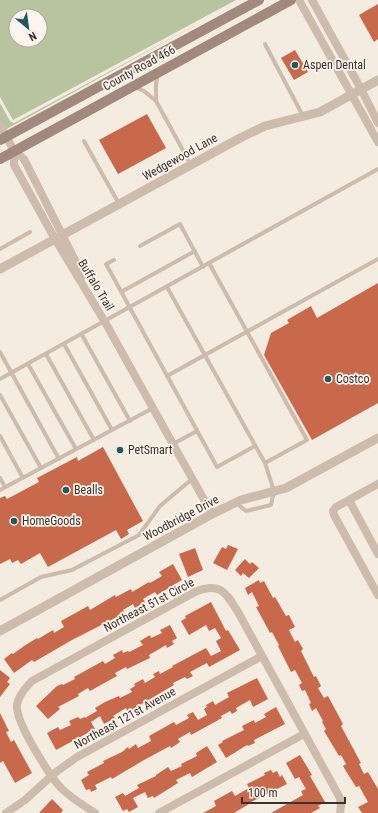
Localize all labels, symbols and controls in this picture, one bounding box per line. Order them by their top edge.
north arrow [8,8,48,48]
text: N [26,29,39,44]
street label: County Road 466 [100,42,178,94]
place label: Aspen Dental [303,58,366,72]
marker: Aspen Dental [290,60,300,70]
street label: Wedgewood Lane [140,130,220,183]
street label: Buffalo Trail [75,257,117,313]
place label: Costco [336,372,369,386]
marker: Costco [323,374,333,384]
place label: PetSmart [128,443,173,457]
marker: PetSmart [115,445,125,455]
place label: Bealls [74,483,103,497]
marker: Bealls [61,485,71,495]
street label: Woodbridge Drive [141,492,221,544]
place label: HomeGoods [22,514,81,528]
marker: HomeGoods [9,516,19,526]
street label: Northeast 51st Circle [101,575,197,635]
street label: Northeast 121st Avenue [72,684,179,752]
scale bar [242,779,345,805]
text: 100 m [248,786,278,800]

